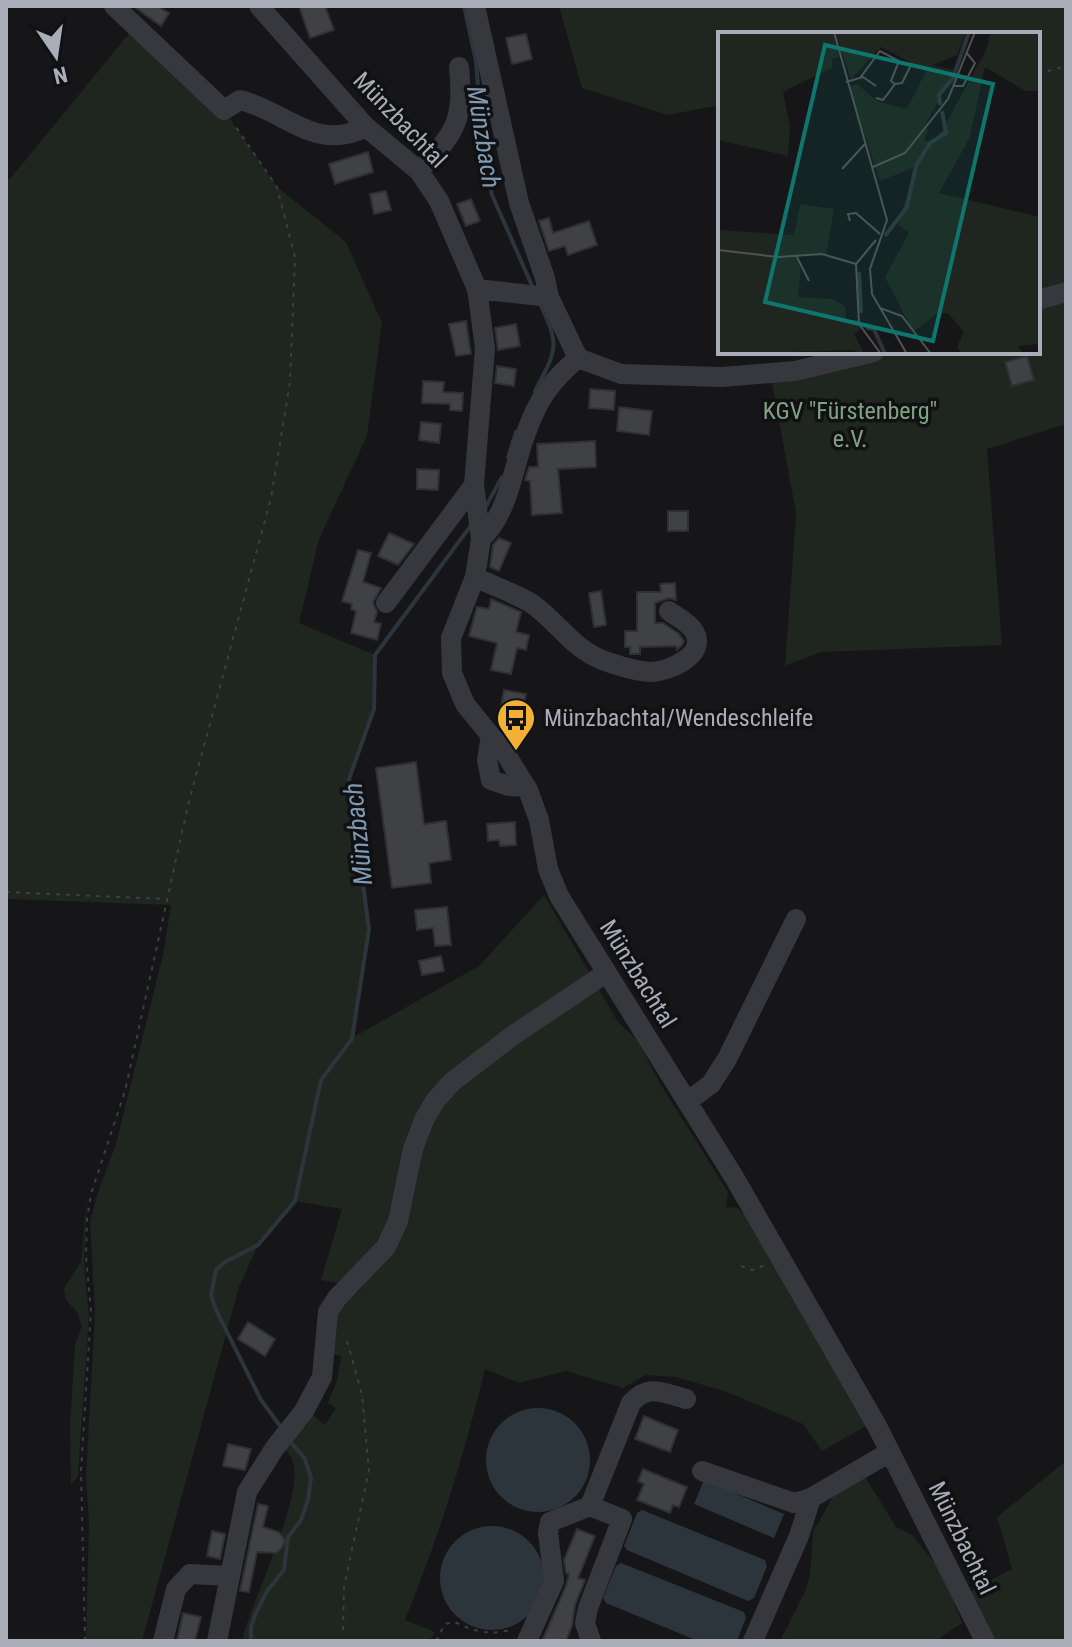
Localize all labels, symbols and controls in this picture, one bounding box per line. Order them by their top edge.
north arrow [16,16,96,96]
inset map [718,32,1040,354]
text: N [51,61,70,89]
street label: Münzbachtal [348,66,452,174]
water label: Münzbach [461,84,507,190]
park label: KGV "Fürstenberg" e.V. [763,397,937,453]
bus stop icon: Münzbachtal/Wendeschleife [495,697,537,752]
place label: Münzbachtal/Wendeschleife [544,704,813,732]
water label: Münzbach [338,781,378,887]
street label: Münzbachtal [594,915,682,1033]
street label: Münzbachtal [923,1477,1001,1599]

